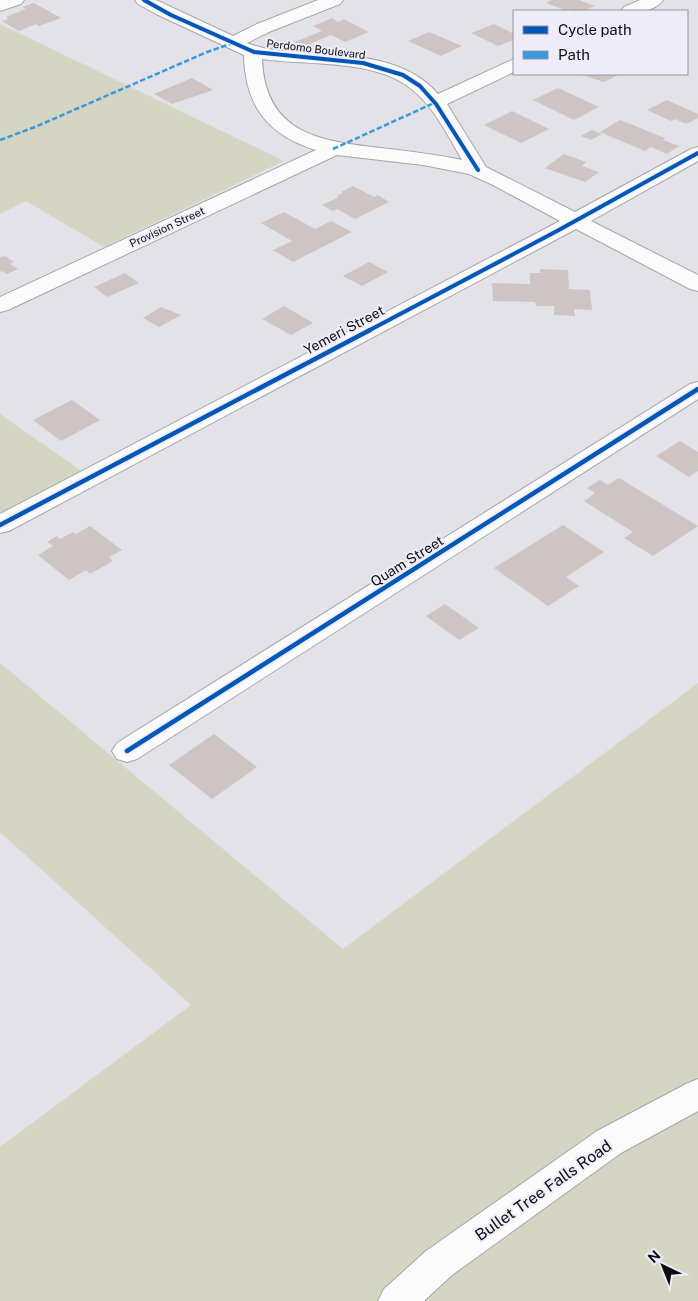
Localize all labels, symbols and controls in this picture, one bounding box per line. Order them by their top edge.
legend [513,10,688,75]
text: Cycle path [558,21,632,38]
street label: Perdomo Boulevard [266,37,366,61]
text: Path [558,46,590,63]
street label: Provision Street [128,204,206,250]
street label: Yemeri Street [301,302,387,358]
street label: Quam Street [368,532,446,590]
street label: Bullet Tree Falls Road [471,1136,615,1245]
north arrow [638,1241,688,1291]
text: N [645,1247,664,1266]

